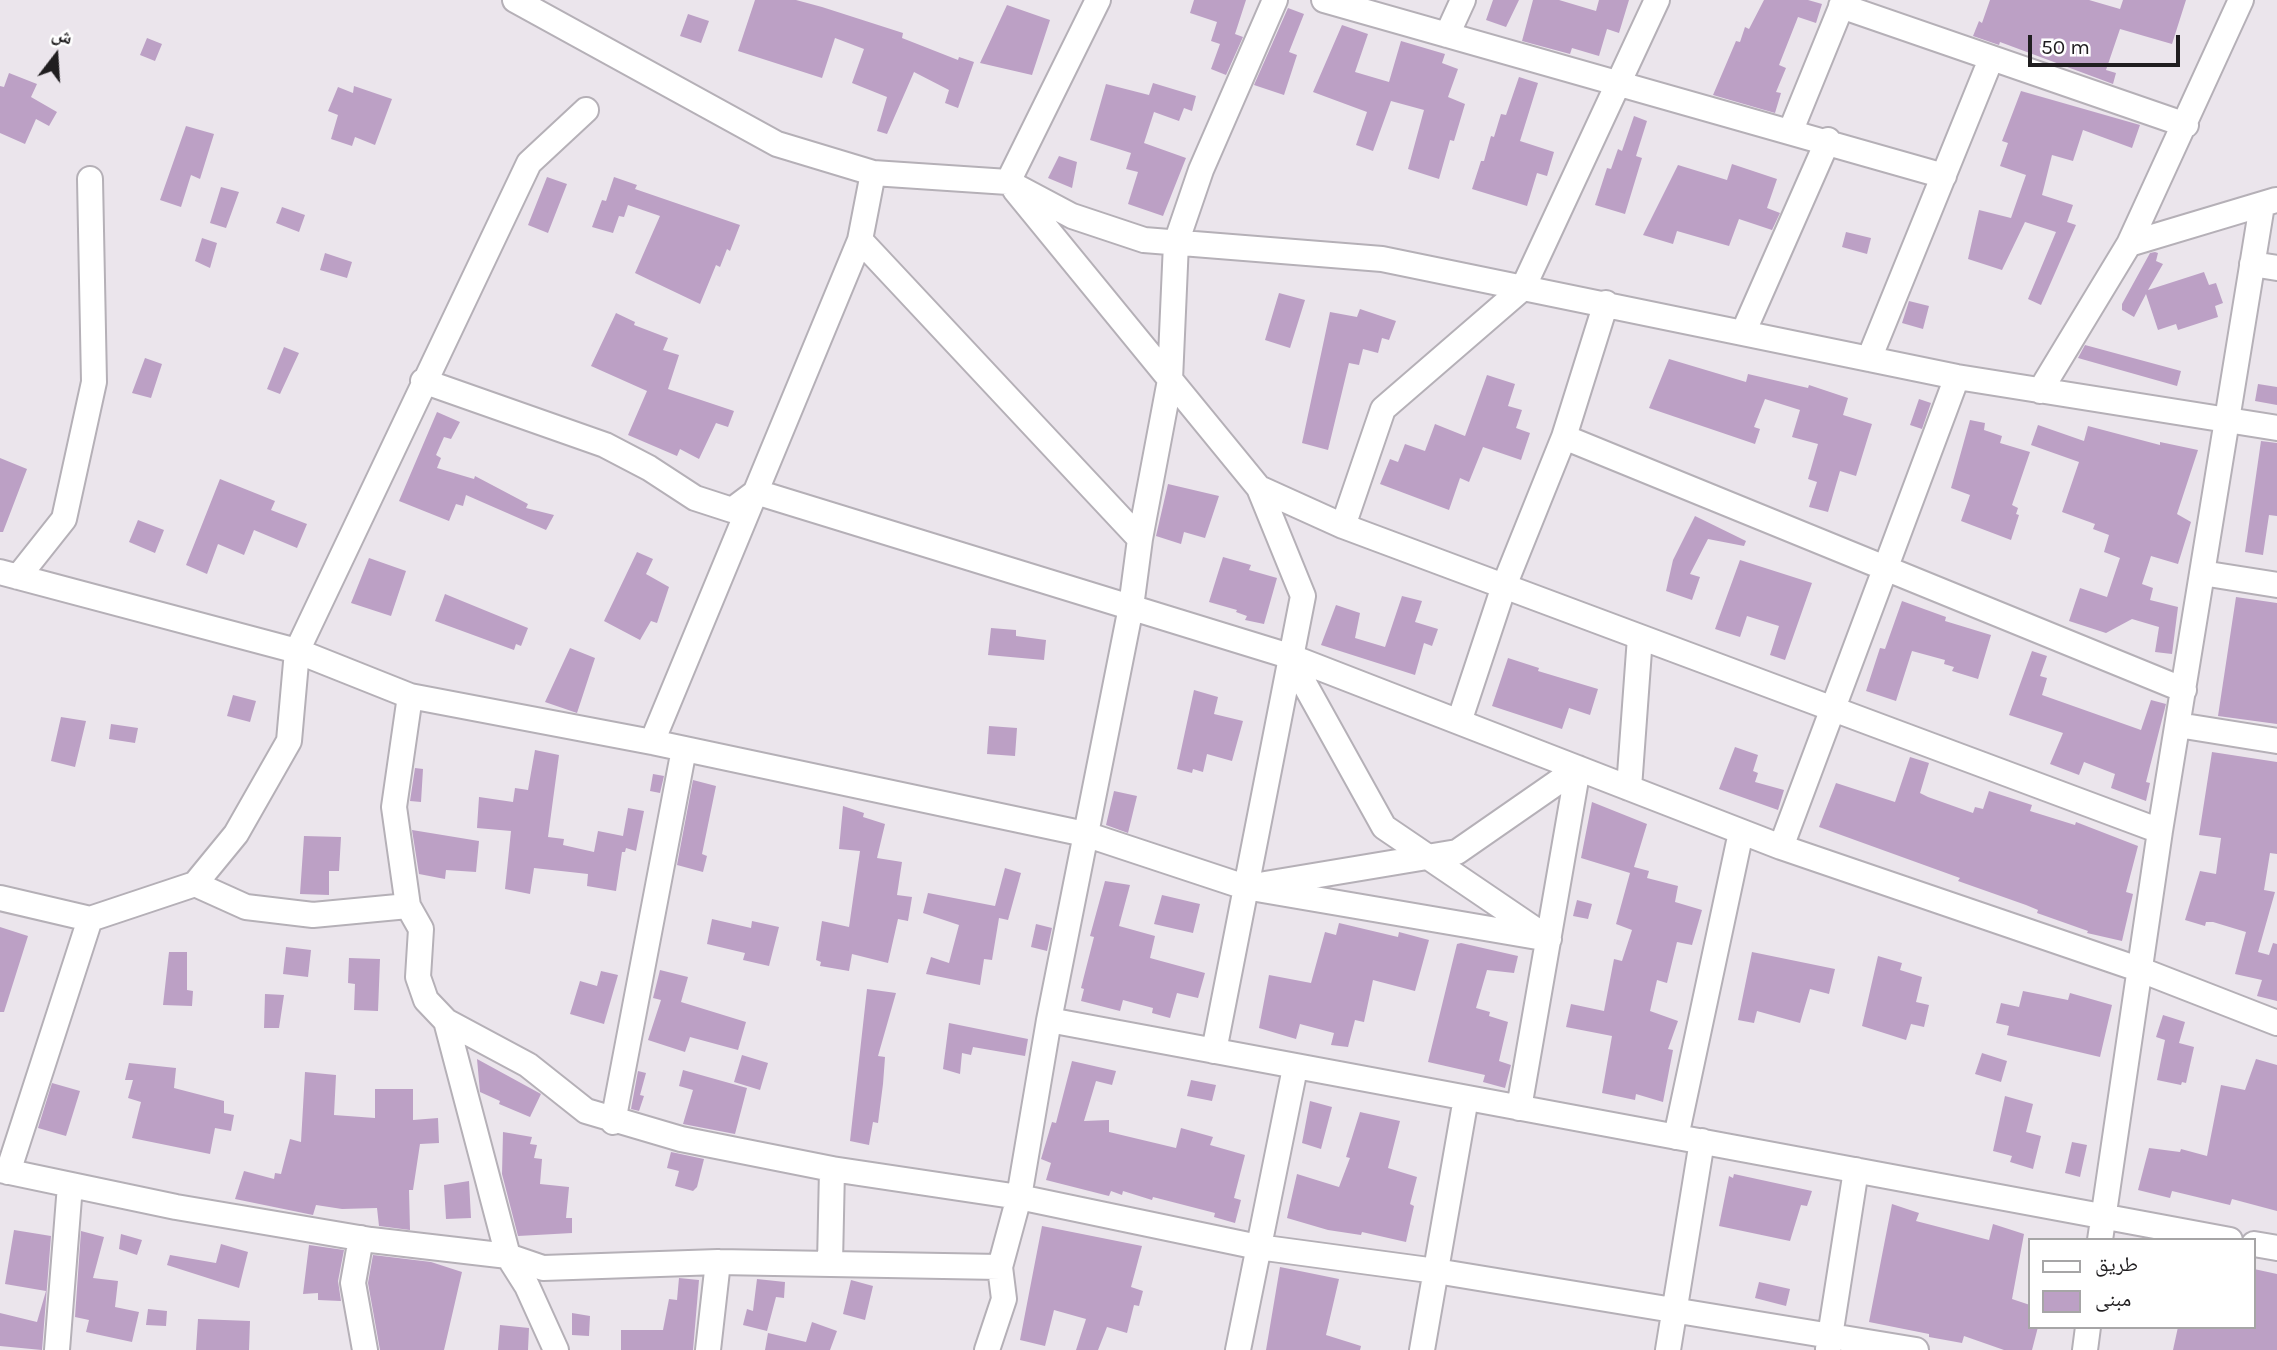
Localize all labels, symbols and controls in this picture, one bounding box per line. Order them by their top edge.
north arrow [21,21,91,91]
scale bar [2032,21,2184,65]
text: ش [49,22,75,49]
text: 50 m [2041,35,2090,59]
legend [2028,1238,2256,1329]
text: طريق [2095,1252,2138,1276]
text: مبنى [2095,1287,2131,1311]

